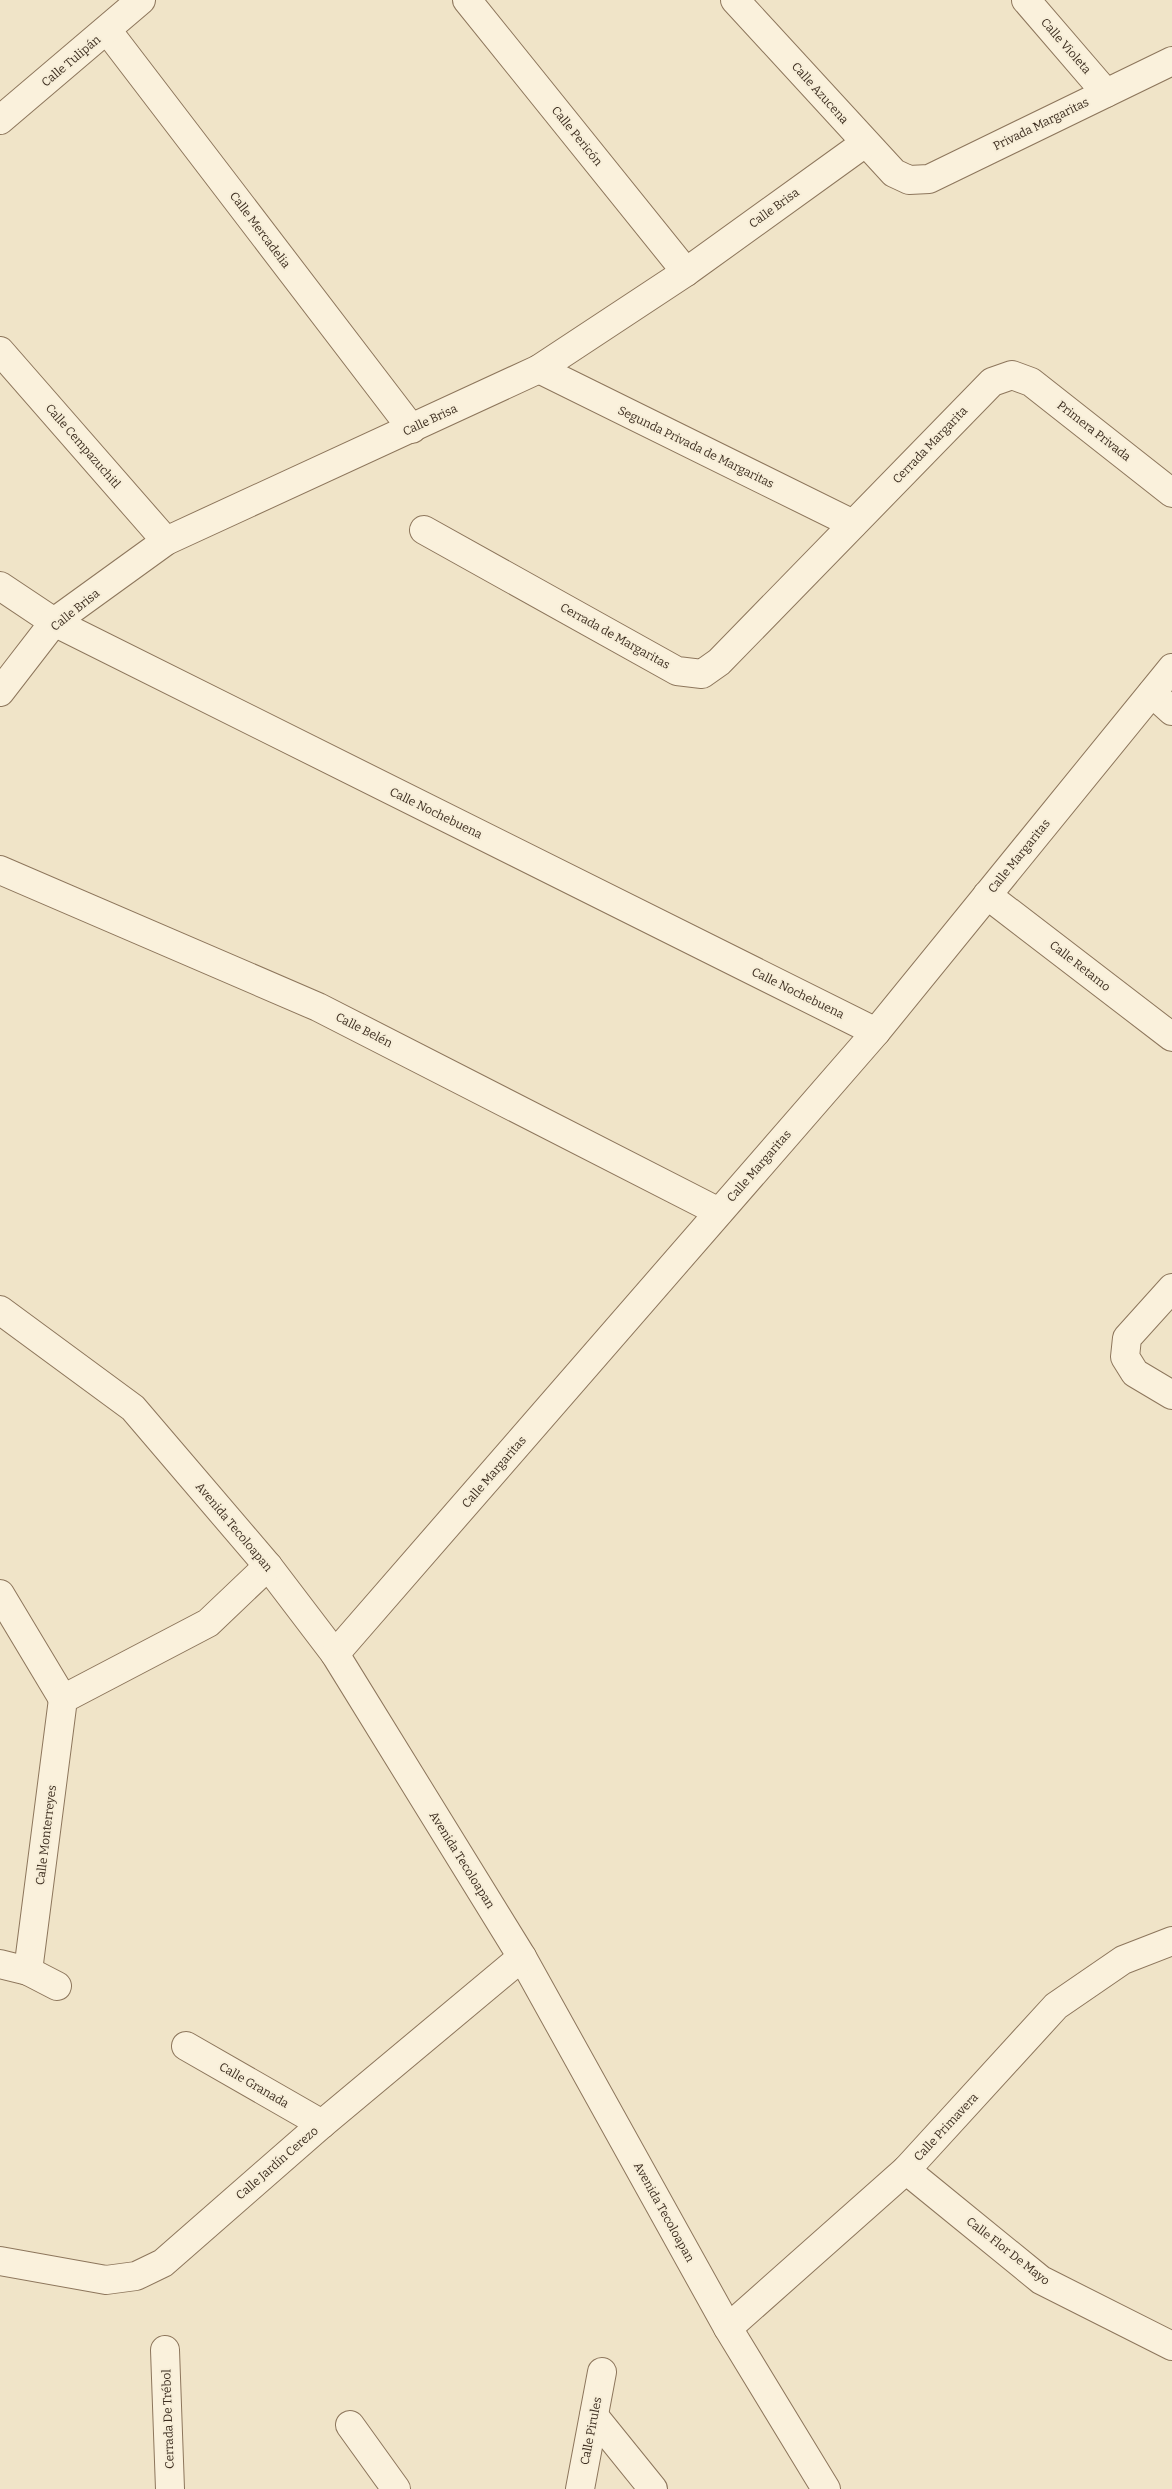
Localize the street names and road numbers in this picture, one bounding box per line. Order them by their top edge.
street label: Calle Violeta [1038,15,1094,77]
street label: Calle Tulipán [39,32,104,90]
street label: Calle Azucena [789,59,852,127]
street label: Privada Margaritas [991,95,1091,153]
street label: Calle Pericón [549,103,606,169]
street label: Calle Brisa [746,185,802,231]
street label: Calle Mercadelia [227,189,293,271]
street label: Primera Privada [1054,398,1134,464]
street label: Calle Cempazuchitl [43,401,124,491]
street label: Calle Brisa [401,401,460,439]
street label: Segunda Privada de Margaritas [616,403,777,491]
street label: Cerrada Margarita [890,403,971,486]
street label: Calle Brisa [48,586,102,634]
street label: Cerrada de Margaritas [558,600,672,672]
street label: Calle Nochebuena [387,785,485,842]
street label: Calle Margaritas [985,816,1053,896]
street label: Calle Retamo [1047,938,1113,994]
street label: Calle Nochebuena [749,965,847,1022]
street label: Calle Belén [333,1010,395,1050]
street label: Calle Margaritas [724,1127,794,1205]
street label: Calle Margaritas [459,1433,529,1511]
street label: Avenida Tecoloapan [193,1480,276,1575]
street label: Calle Monterreyes [33,1784,59,1886]
street label: Avenida Tecoloapan [426,1809,498,1911]
street label: Calle Granada [217,2059,292,2111]
street label: Calle Primavera [911,2090,981,2164]
street label: Calle Jardín Cerezo [233,2123,321,2202]
street label: Avenida Tecoloapan [631,2160,697,2265]
street label: Calle Flor De Mayo [964,2214,1052,2288]
street label: Cerrada De Trébol [159,2368,177,2469]
street label: Calle Pirules [578,2396,605,2466]

